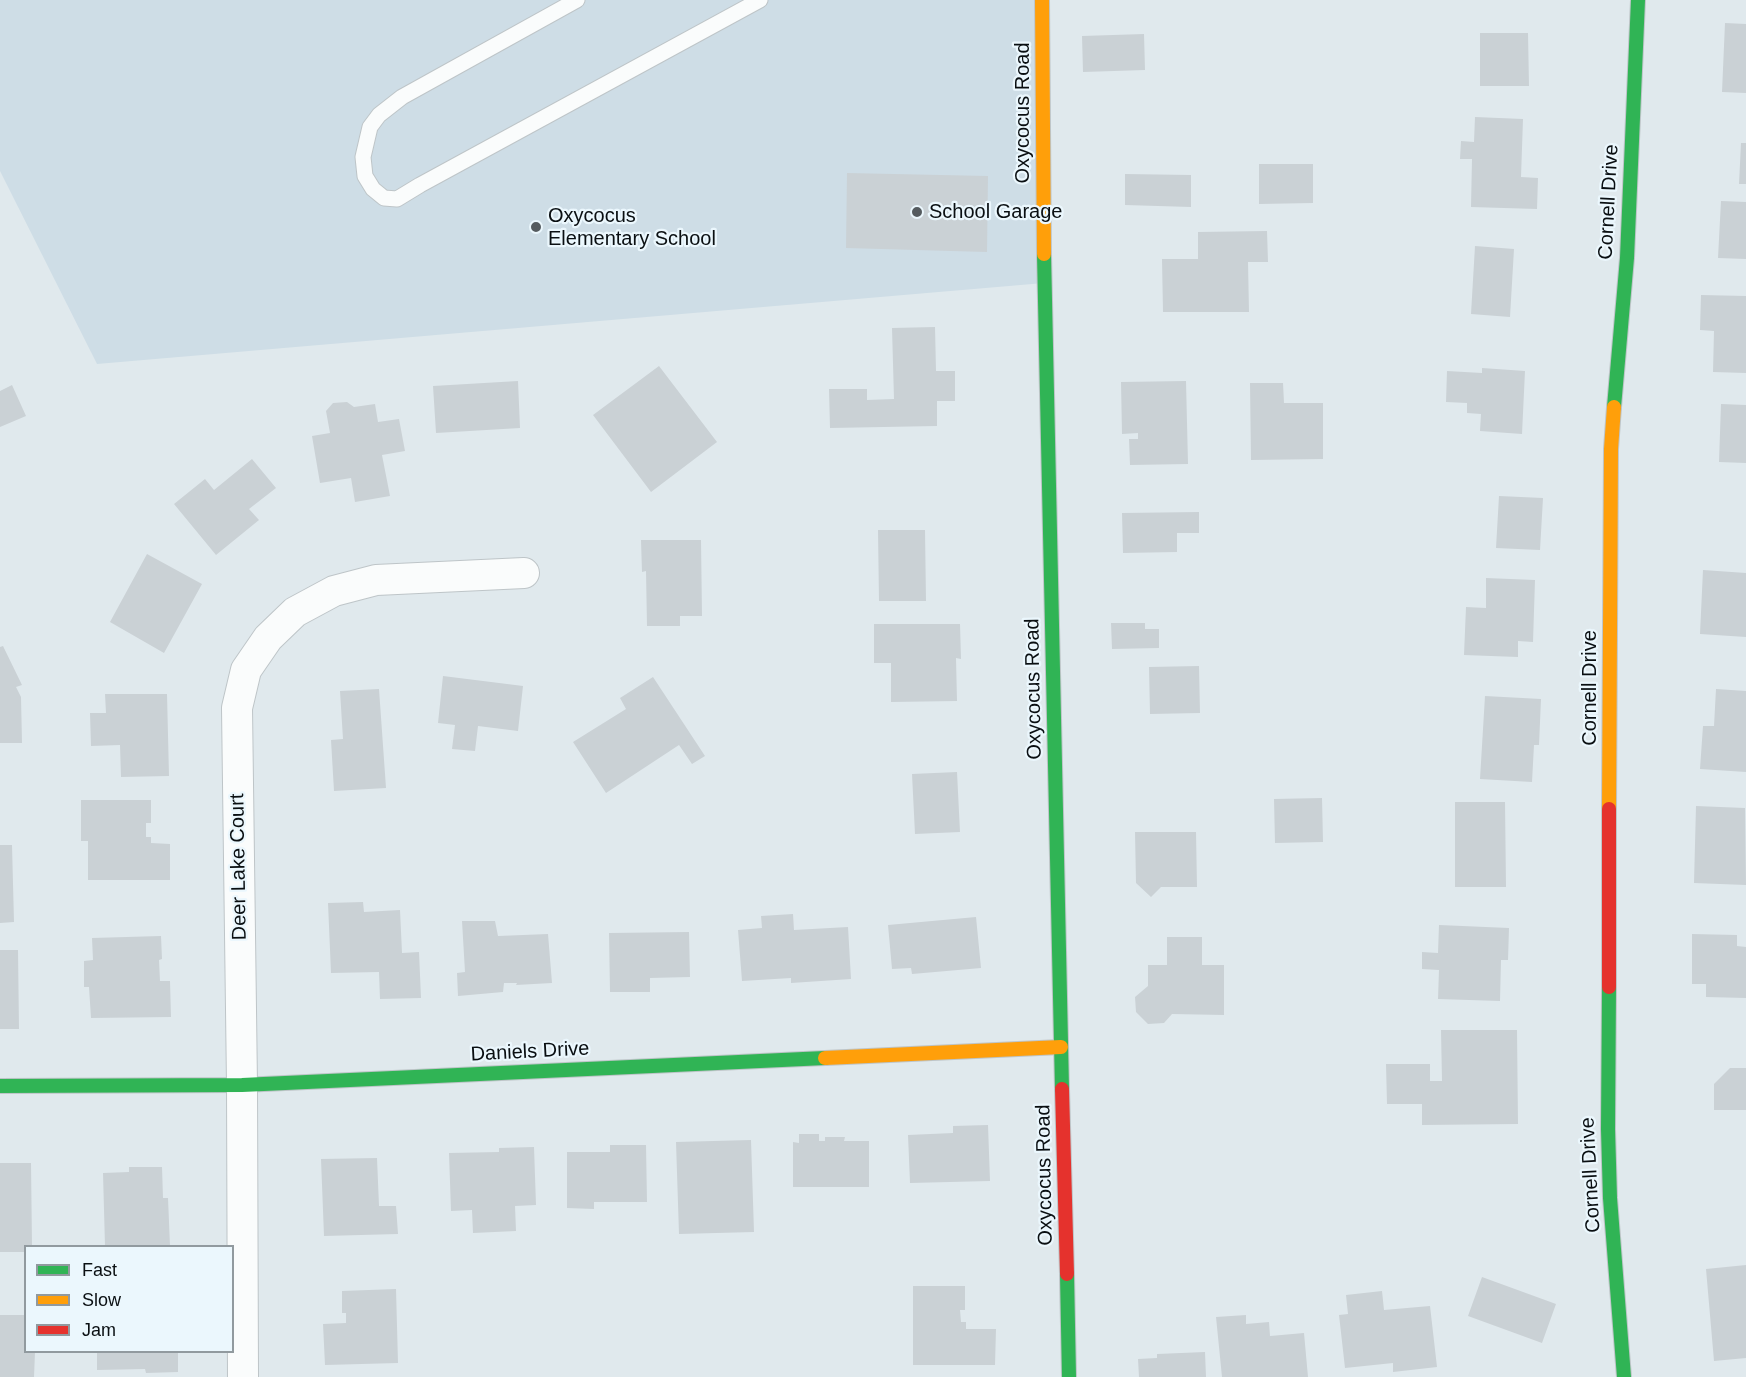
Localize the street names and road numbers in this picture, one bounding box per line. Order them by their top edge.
street label: Oxycocus Road [1011,42,1035,184]
street label: Cornell Drive [1594,144,1624,260]
street label: Oxycocus Road [1021,618,1047,760]
street label: Cornell Drive [1578,630,1602,746]
street label: Deer Lake Court [226,793,252,941]
street label: Daniels Drive [470,1037,590,1067]
street label: Oxycocus Road [1032,1104,1058,1246]
street label: Cornell Drive [1576,1117,1606,1233]

